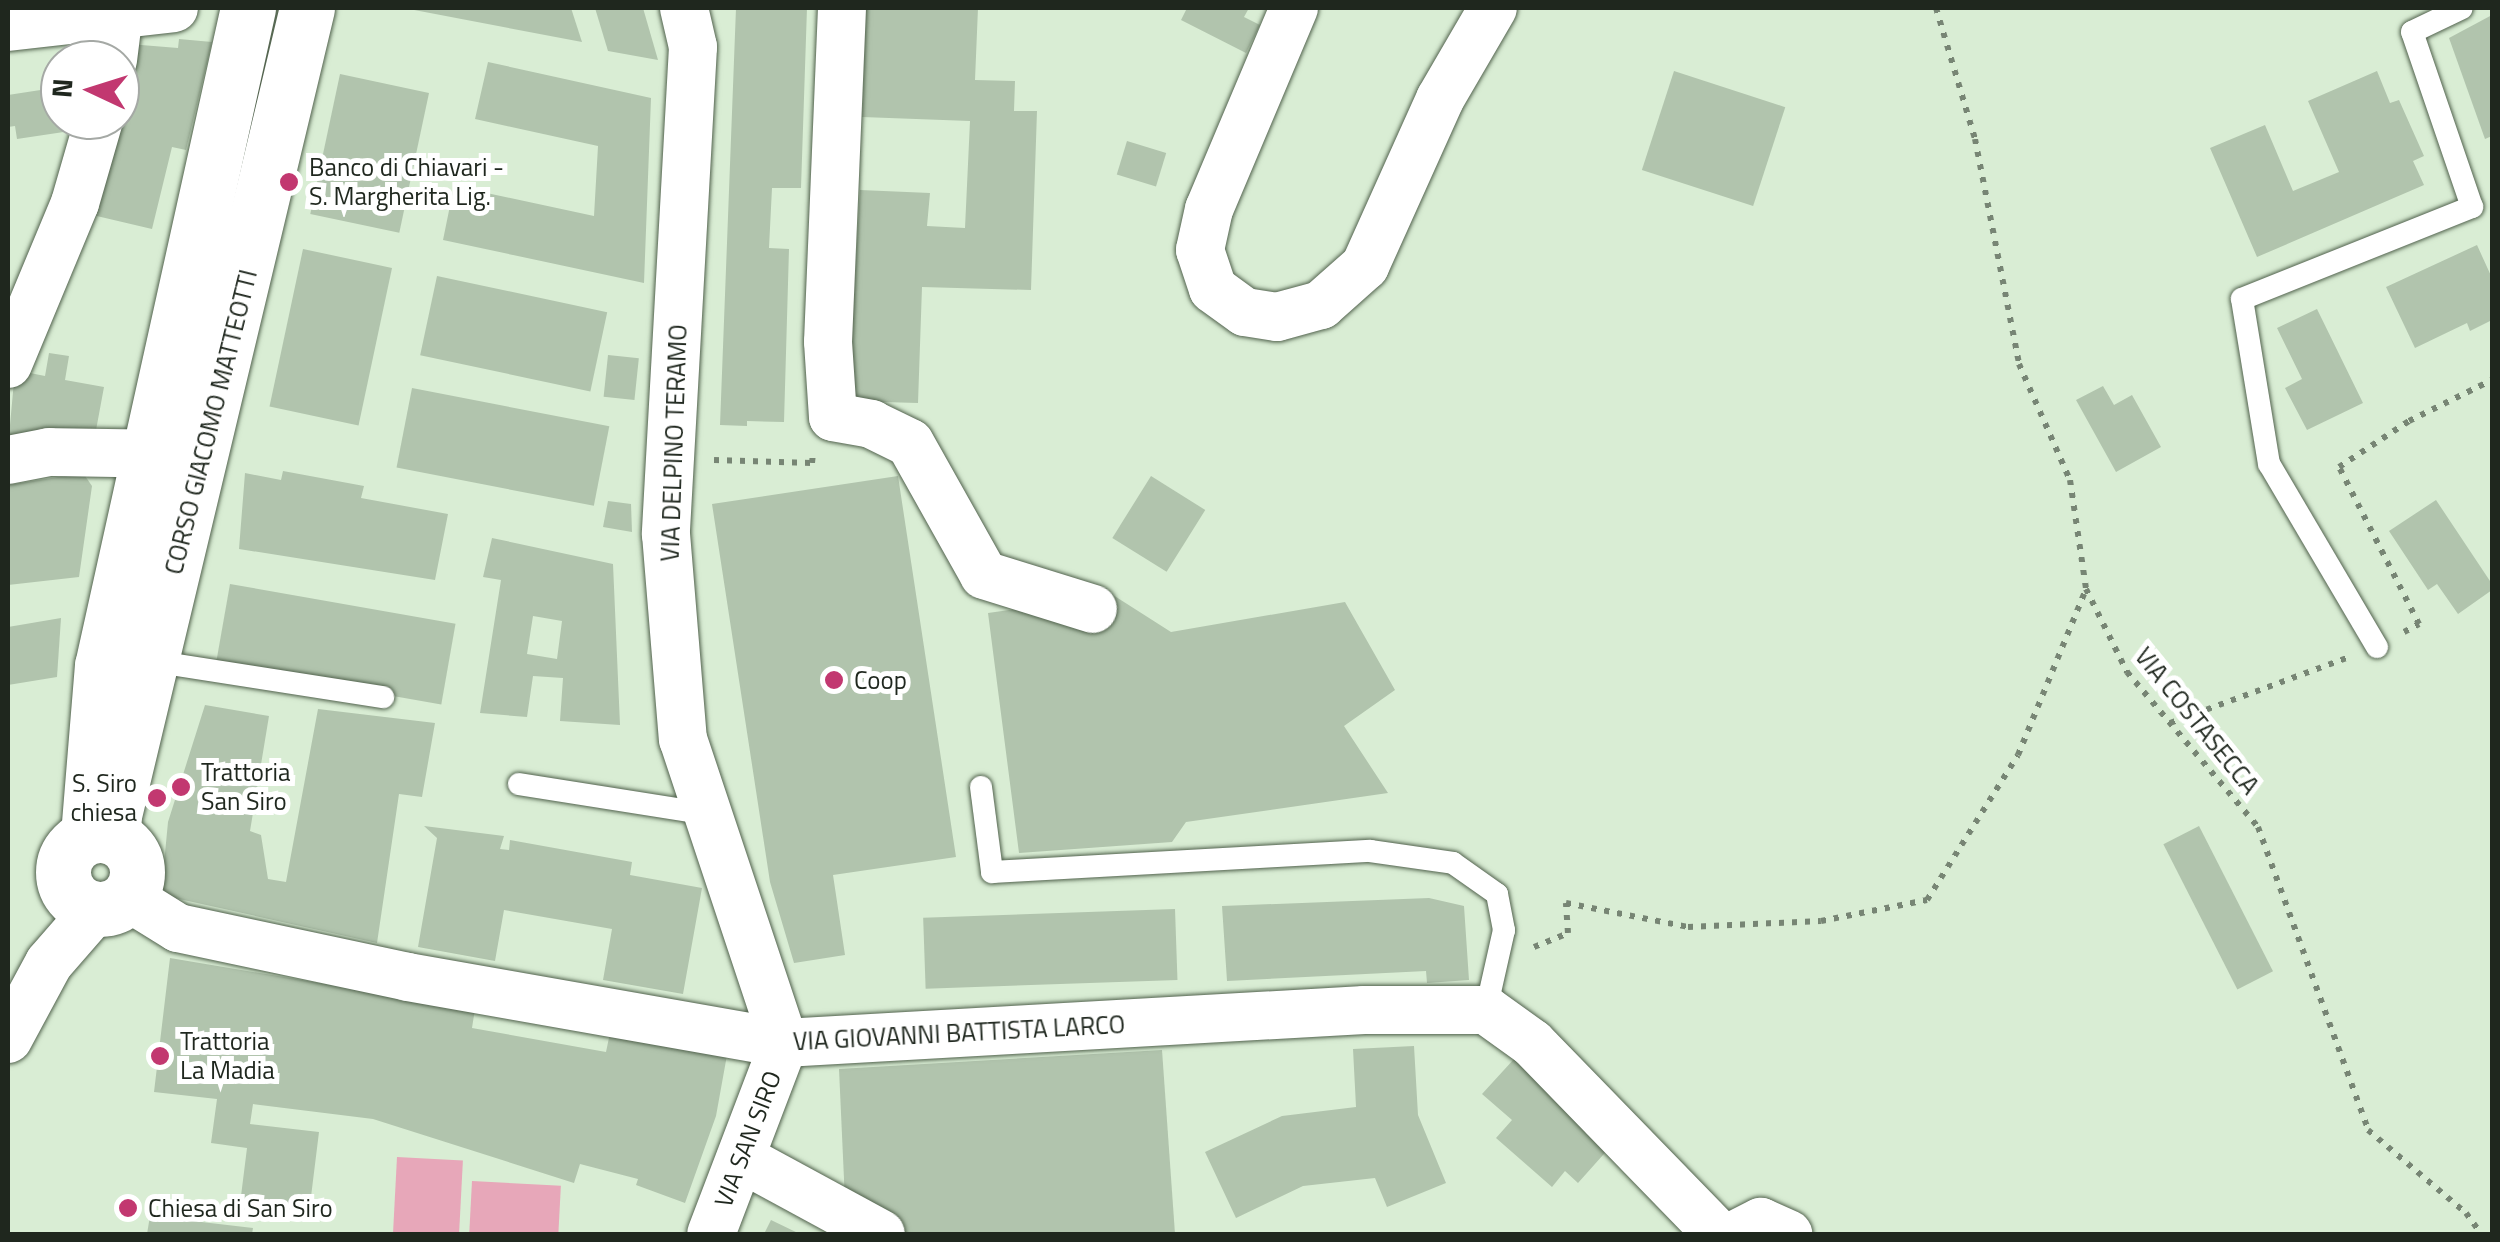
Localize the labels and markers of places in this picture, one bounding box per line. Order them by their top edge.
place label: Banco di Chiavari - S. Margherita Lig. [309,153,504,212]
marker: Banco di Chiavari - S. Margherita Lig. [278,171,300,193]
place label: Coop [854,665,907,695]
marker: Coop [823,669,845,691]
place label: Trattoria San Siro [201,758,291,817]
place label: S. Siro chiesa [70,769,137,828]
marker: Trattoria San Siro [170,776,192,798]
marker: S. Siro chiesa [146,787,168,809]
place label: Trattoria La Madia [180,1027,275,1086]
marker: Trattoria La Madia [149,1045,171,1067]
place label: Chiesa di San Siro [148,1193,333,1223]
marker: Chiesa di San Siro [117,1197,139,1219]

